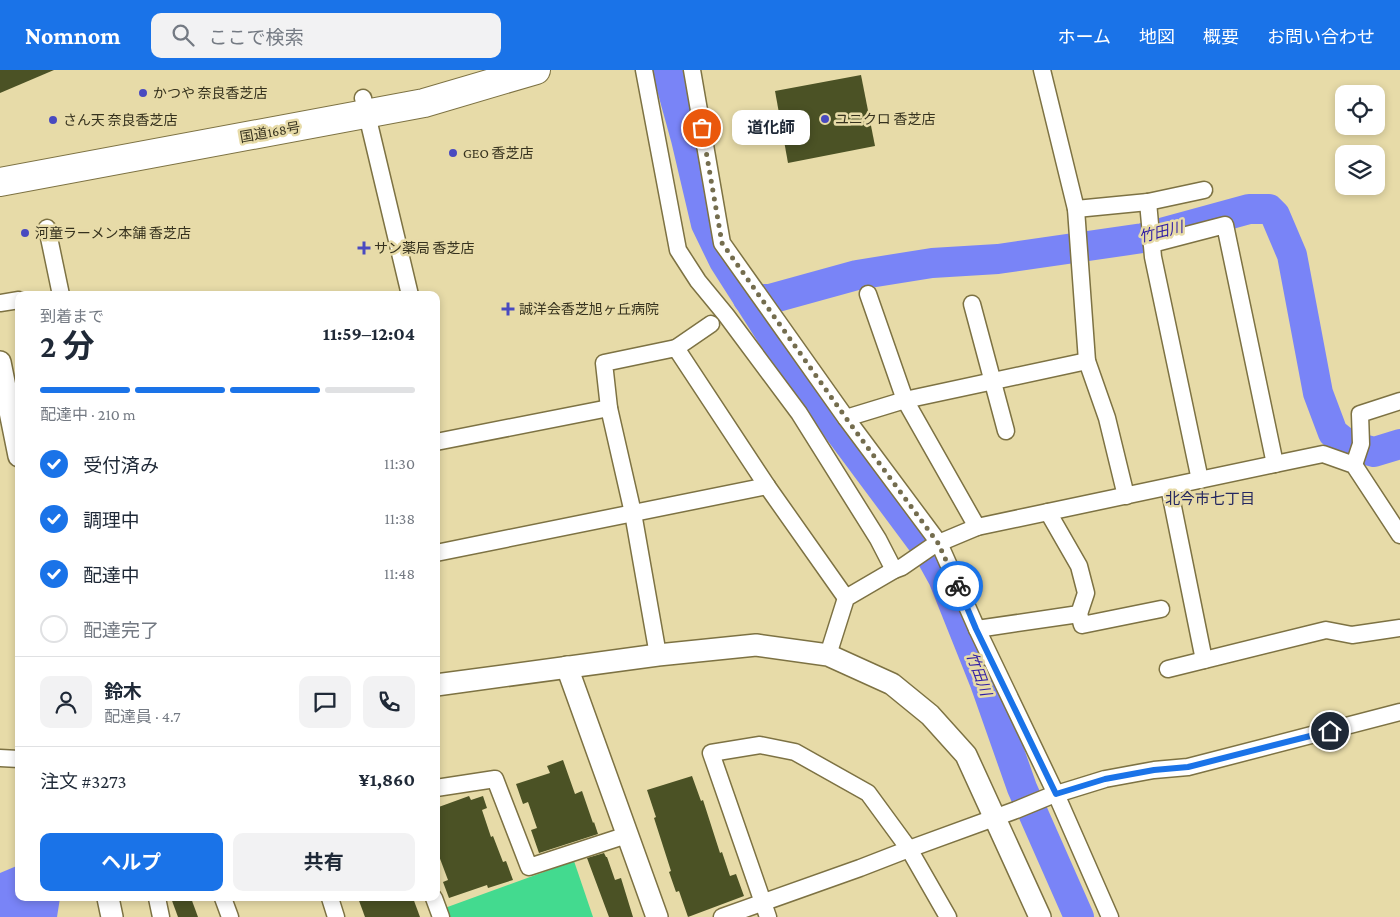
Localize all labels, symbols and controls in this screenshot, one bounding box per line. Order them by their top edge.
search box [151,13,501,58]
icon: search [169,21,197,49]
text: Nomnom [25,22,121,49]
text: ここで検索 [209,27,304,48]
text: ホーム [1058,27,1111,47]
text: 地図 [1139,27,1175,47]
text: 概要 [1203,27,1239,47]
text: お問い合わせ [1267,27,1375,47]
place label: かつや 奈良香芝店 [153,85,268,101]
map controls [1335,85,1385,195]
button: locate [1335,85,1385,135]
marker: かつや 奈良香芝店 [137,87,149,99]
pin [681,107,723,149]
callout: 道化師 [732,110,810,146]
place label: ユニクロ 香芝店 [835,111,936,127]
place label: さん天 奈良香芝店 [63,112,178,128]
marker: ユニクロ 香芝店 [819,113,831,125]
marker: さん天 奈良香芝店 [47,114,59,126]
icon: bag [688,114,716,142]
street label: 国道168号 [238,119,302,145]
text: 道化師 [747,119,795,136]
place label: GEO 香芝店 [463,145,533,161]
button: layers [1335,145,1385,195]
marker: GEO 香芝店 [447,147,459,159]
water label: 竹田川 [1137,218,1187,245]
place label: 河童ラーメン本舗 香芝店 [35,225,191,241]
marker: 河童ラーメン本舗 香芝店 [19,227,31,239]
place label: サン薬局 香芝店 [374,240,475,256]
marker: サン薬局 香芝店 [358,242,370,254]
place label: 誠洋会香芝旭ヶ丘病院 [519,301,659,317]
marker: 誠洋会香芝旭ヶ丘病院 [501,302,515,316]
text: 到着まで [40,308,104,325]
text: 11:59–12:04 [323,323,415,344]
text: 2 分 [40,328,94,364]
text: 配達中 · 210 m [40,406,136,423]
icon: check [40,450,68,478]
text: 受付済み [83,455,159,476]
text: 11:30 [384,455,415,472]
district label: 北今市七丁目 [1165,490,1255,507]
icon: check [40,505,68,533]
text: 調理中 [83,510,140,531]
text: 11:38 [385,510,415,527]
icon: check [40,560,68,588]
courier [933,561,983,611]
text: 配達中 [83,565,140,586]
text: 11:48 [384,565,415,582]
icon: bike [944,572,972,600]
text: 配達完了 [83,620,159,641]
water label: 竹田川 [964,650,995,700]
button: person [40,676,92,728]
button: chat [299,676,351,728]
button: phone [363,676,415,728]
text: 鈴木 [104,681,142,702]
text: 配達員 · 4.7 [104,708,181,725]
pin [1309,710,1351,752]
icon: home [1316,717,1344,745]
text: ¥1,860 [359,769,415,790]
text: 注文 #3273 [40,771,127,792]
button: ヘルプ [40,833,223,891]
button: 共有 [233,833,415,891]

